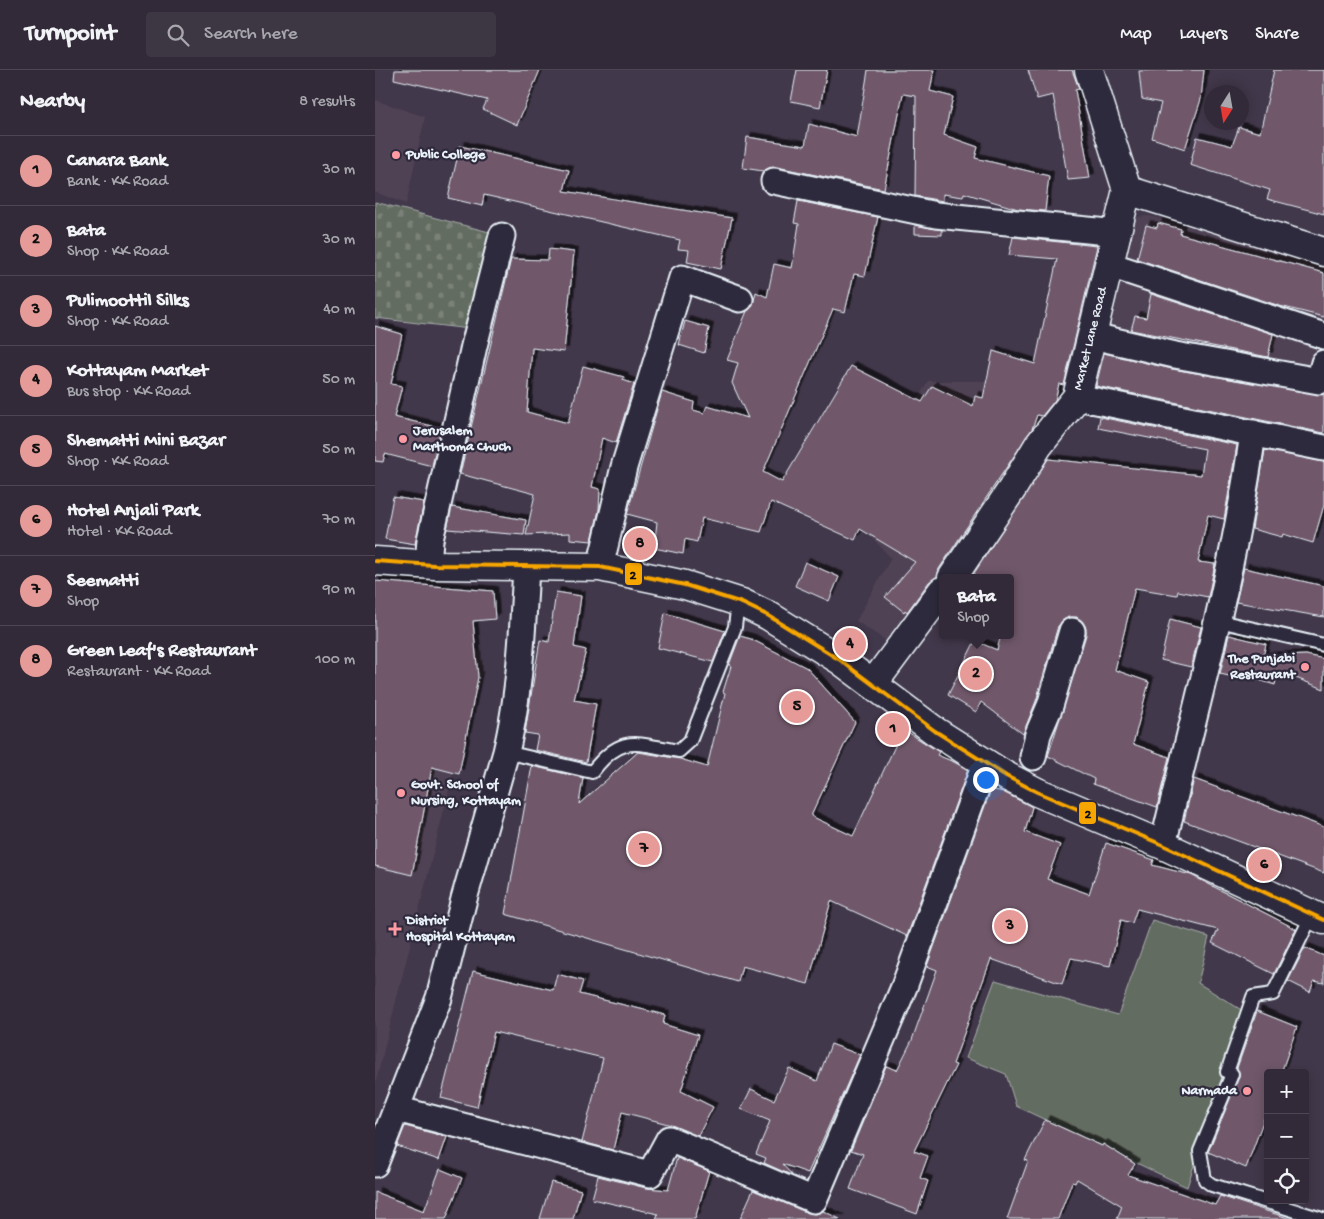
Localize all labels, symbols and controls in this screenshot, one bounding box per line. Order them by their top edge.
search box [146,12,496,57]
text: Turnpoint [25,20,116,49]
icon: search [164,21,192,49]
text: Search here [204,23,298,46]
text: Map [1120,24,1152,45]
text: Layers [1180,24,1227,45]
text: Share [1255,24,1299,45]
north arrow [1204,85,1249,130]
text: Nearby [20,90,85,115]
text: 8 results [299,93,355,112]
place label: Public College [405,147,486,164]
marker: Public College [390,149,402,161]
text: Canara Bank [67,150,167,173]
text: 1 [33,161,39,180]
text: 30 m [322,161,355,180]
text: Bank · KK Road [67,173,168,192]
text: Bata [67,220,106,243]
text: 2 [32,231,40,250]
text: 30 m [322,231,355,250]
text: Shop · KK Road [67,243,168,262]
street label: Market Lane Road [1070,284,1112,392]
text: Pulimoottil Silks [67,290,189,313]
text: 3 [32,301,40,320]
text: 40 m [323,301,355,320]
text: Shop · KK Road [67,313,168,332]
text: Kottayam Market [67,360,208,383]
text: 4 [32,371,40,390]
text: 50 m [322,371,355,390]
text: Bus stop · KK Road [67,383,190,402]
place label: Jerusalem Marthoma Chuch [412,423,511,456]
text: Shematti Mini Bazar [67,430,225,453]
marker: Jerusalem Marthoma Chuch [397,433,409,445]
text: 5 [32,441,40,460]
text: 50 m [322,441,355,460]
text: Shop · KK Road [67,453,168,472]
text: Hotel Anjali Park [67,500,199,523]
text: 6 [32,511,40,530]
text: 70 m [322,511,355,530]
text: Hotel · KK Road [67,523,172,542]
pin: 8 [624,525,656,563]
line badge: 2 [624,562,643,586]
text: 2 [630,568,637,585]
text: Seematti [67,570,139,593]
popup [939,574,1014,639]
text: 7 [32,581,40,600]
text: 90 m [323,581,355,600]
text: Bata [957,586,996,609]
text: Shop [67,593,99,612]
text: Shop [957,609,989,628]
pin: 4 [834,625,866,663]
text: Green Leaf's Restaurant [67,640,256,663]
text: 8 [32,651,40,670]
text: 100 m [315,651,355,670]
place label: The Punjabi Restaurant [1227,651,1296,684]
pin: 2 [960,655,992,693]
marker: The Punjabi Restaurant [1299,661,1311,673]
text: Restaurant · KK Road [67,663,210,682]
pin: 5 [781,688,813,726]
pin: 1 [877,710,909,748]
your location [973,767,999,793]
place label: Govt. School of Nursing, Kottayam [411,777,521,810]
marker: Govt. School of Nursing, Kottayam [395,787,407,799]
line badge: 2 [1078,801,1097,825]
text: 2 [1085,807,1092,824]
pin: 7 [628,830,660,868]
pin: 6 [1248,846,1280,884]
pin: 3 [994,907,1026,945]
place label: District Hospital Kottayam [404,913,515,946]
marker: District Hospital Kottayam [388,922,402,936]
map controls [1264,1069,1309,1204]
button: + [1264,1069,1309,1114]
place label: Narmada [1181,1083,1238,1100]
marker: Narmada [1241,1085,1253,1097]
button: − [1264,1114,1309,1159]
button: locate [1264,1159,1309,1204]

